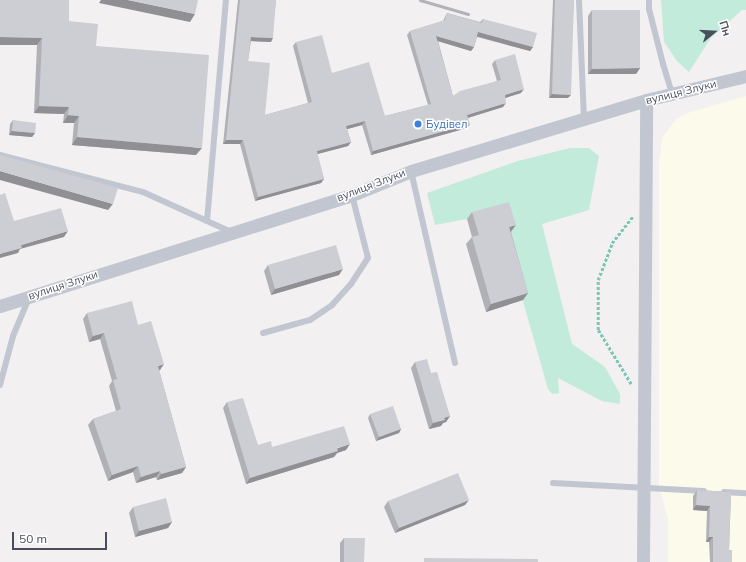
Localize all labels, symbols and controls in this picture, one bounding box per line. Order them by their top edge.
north arrow [694,12,734,52]
text: Пн [716,19,734,38]
street label: вулиця Злуки [644,77,718,107]
place label: Будівел [426,117,467,131]
marker: Будівел [413,119,423,129]
street label: вулиця Злуки [335,166,407,204]
street label: вулиця Злуки [27,268,99,302]
scale bar [14,524,109,550]
text: 50 m [19,531,47,546]

